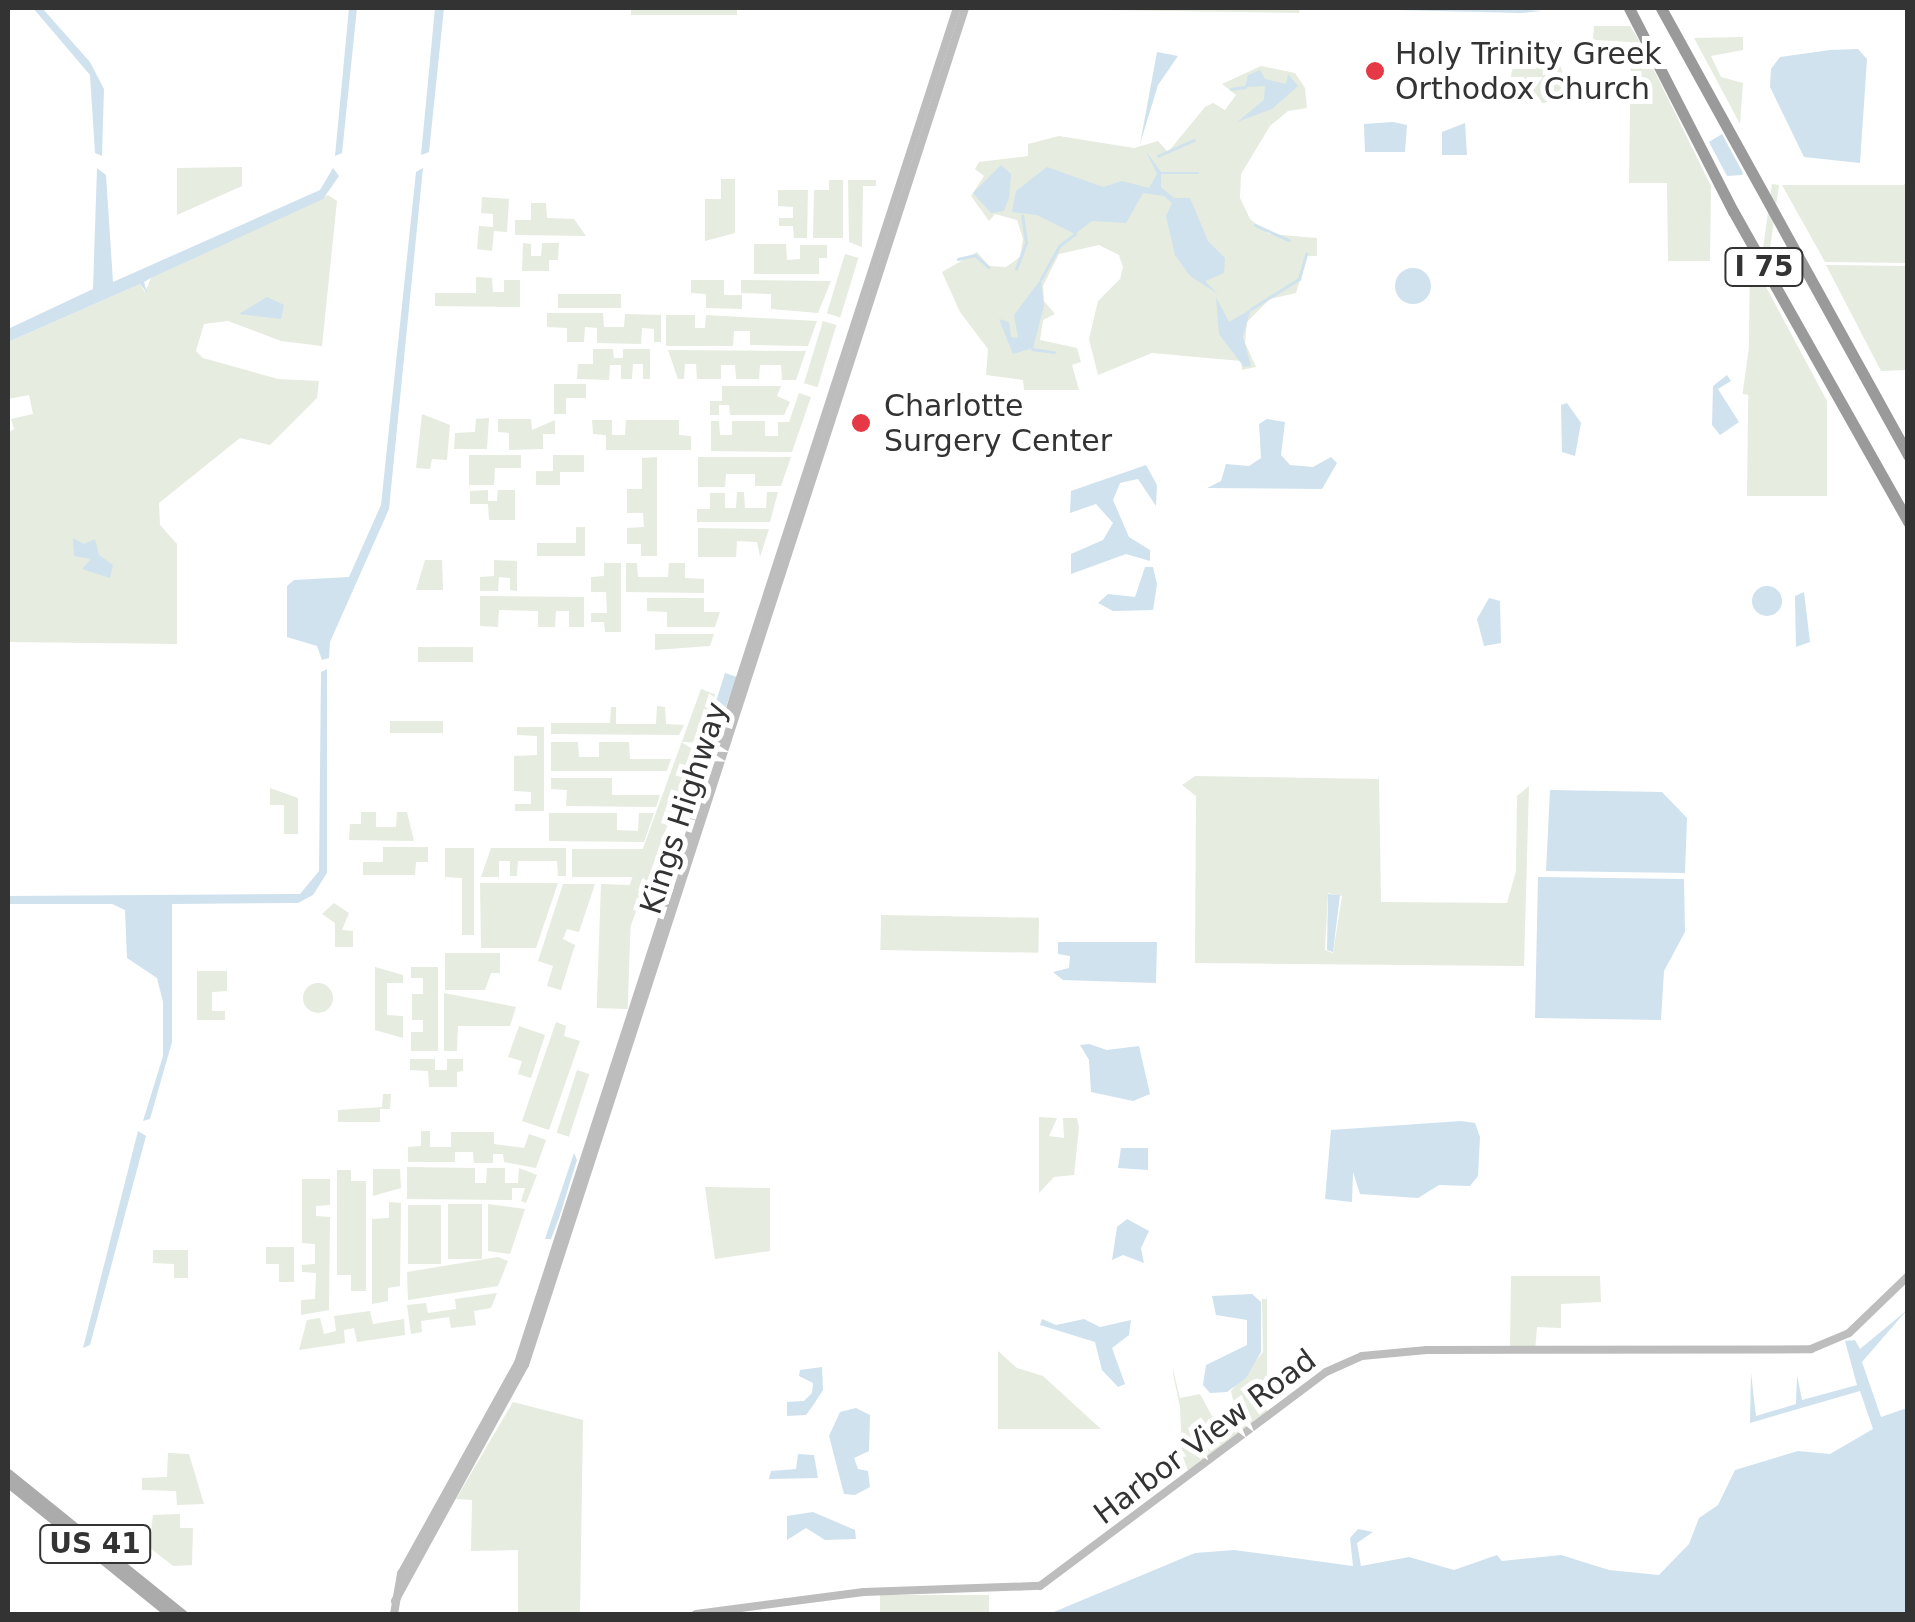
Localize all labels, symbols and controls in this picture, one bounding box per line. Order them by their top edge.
place label: Holy Trinity Greek Orthodox Church [1395,36,1662,106]
marker: Holy Trinity Greek Orthodox Church [1364,60,1386,82]
road number: I 75 [1724,244,1804,290]
place label: Charlotte Surgery Center [884,388,1112,458]
marker: Charlotte Surgery Center [848,410,874,436]
street label: Kings Highway [633,697,735,919]
street label: Harbor View Road [1087,1342,1323,1532]
road number: US 41 [38,1521,152,1567]

